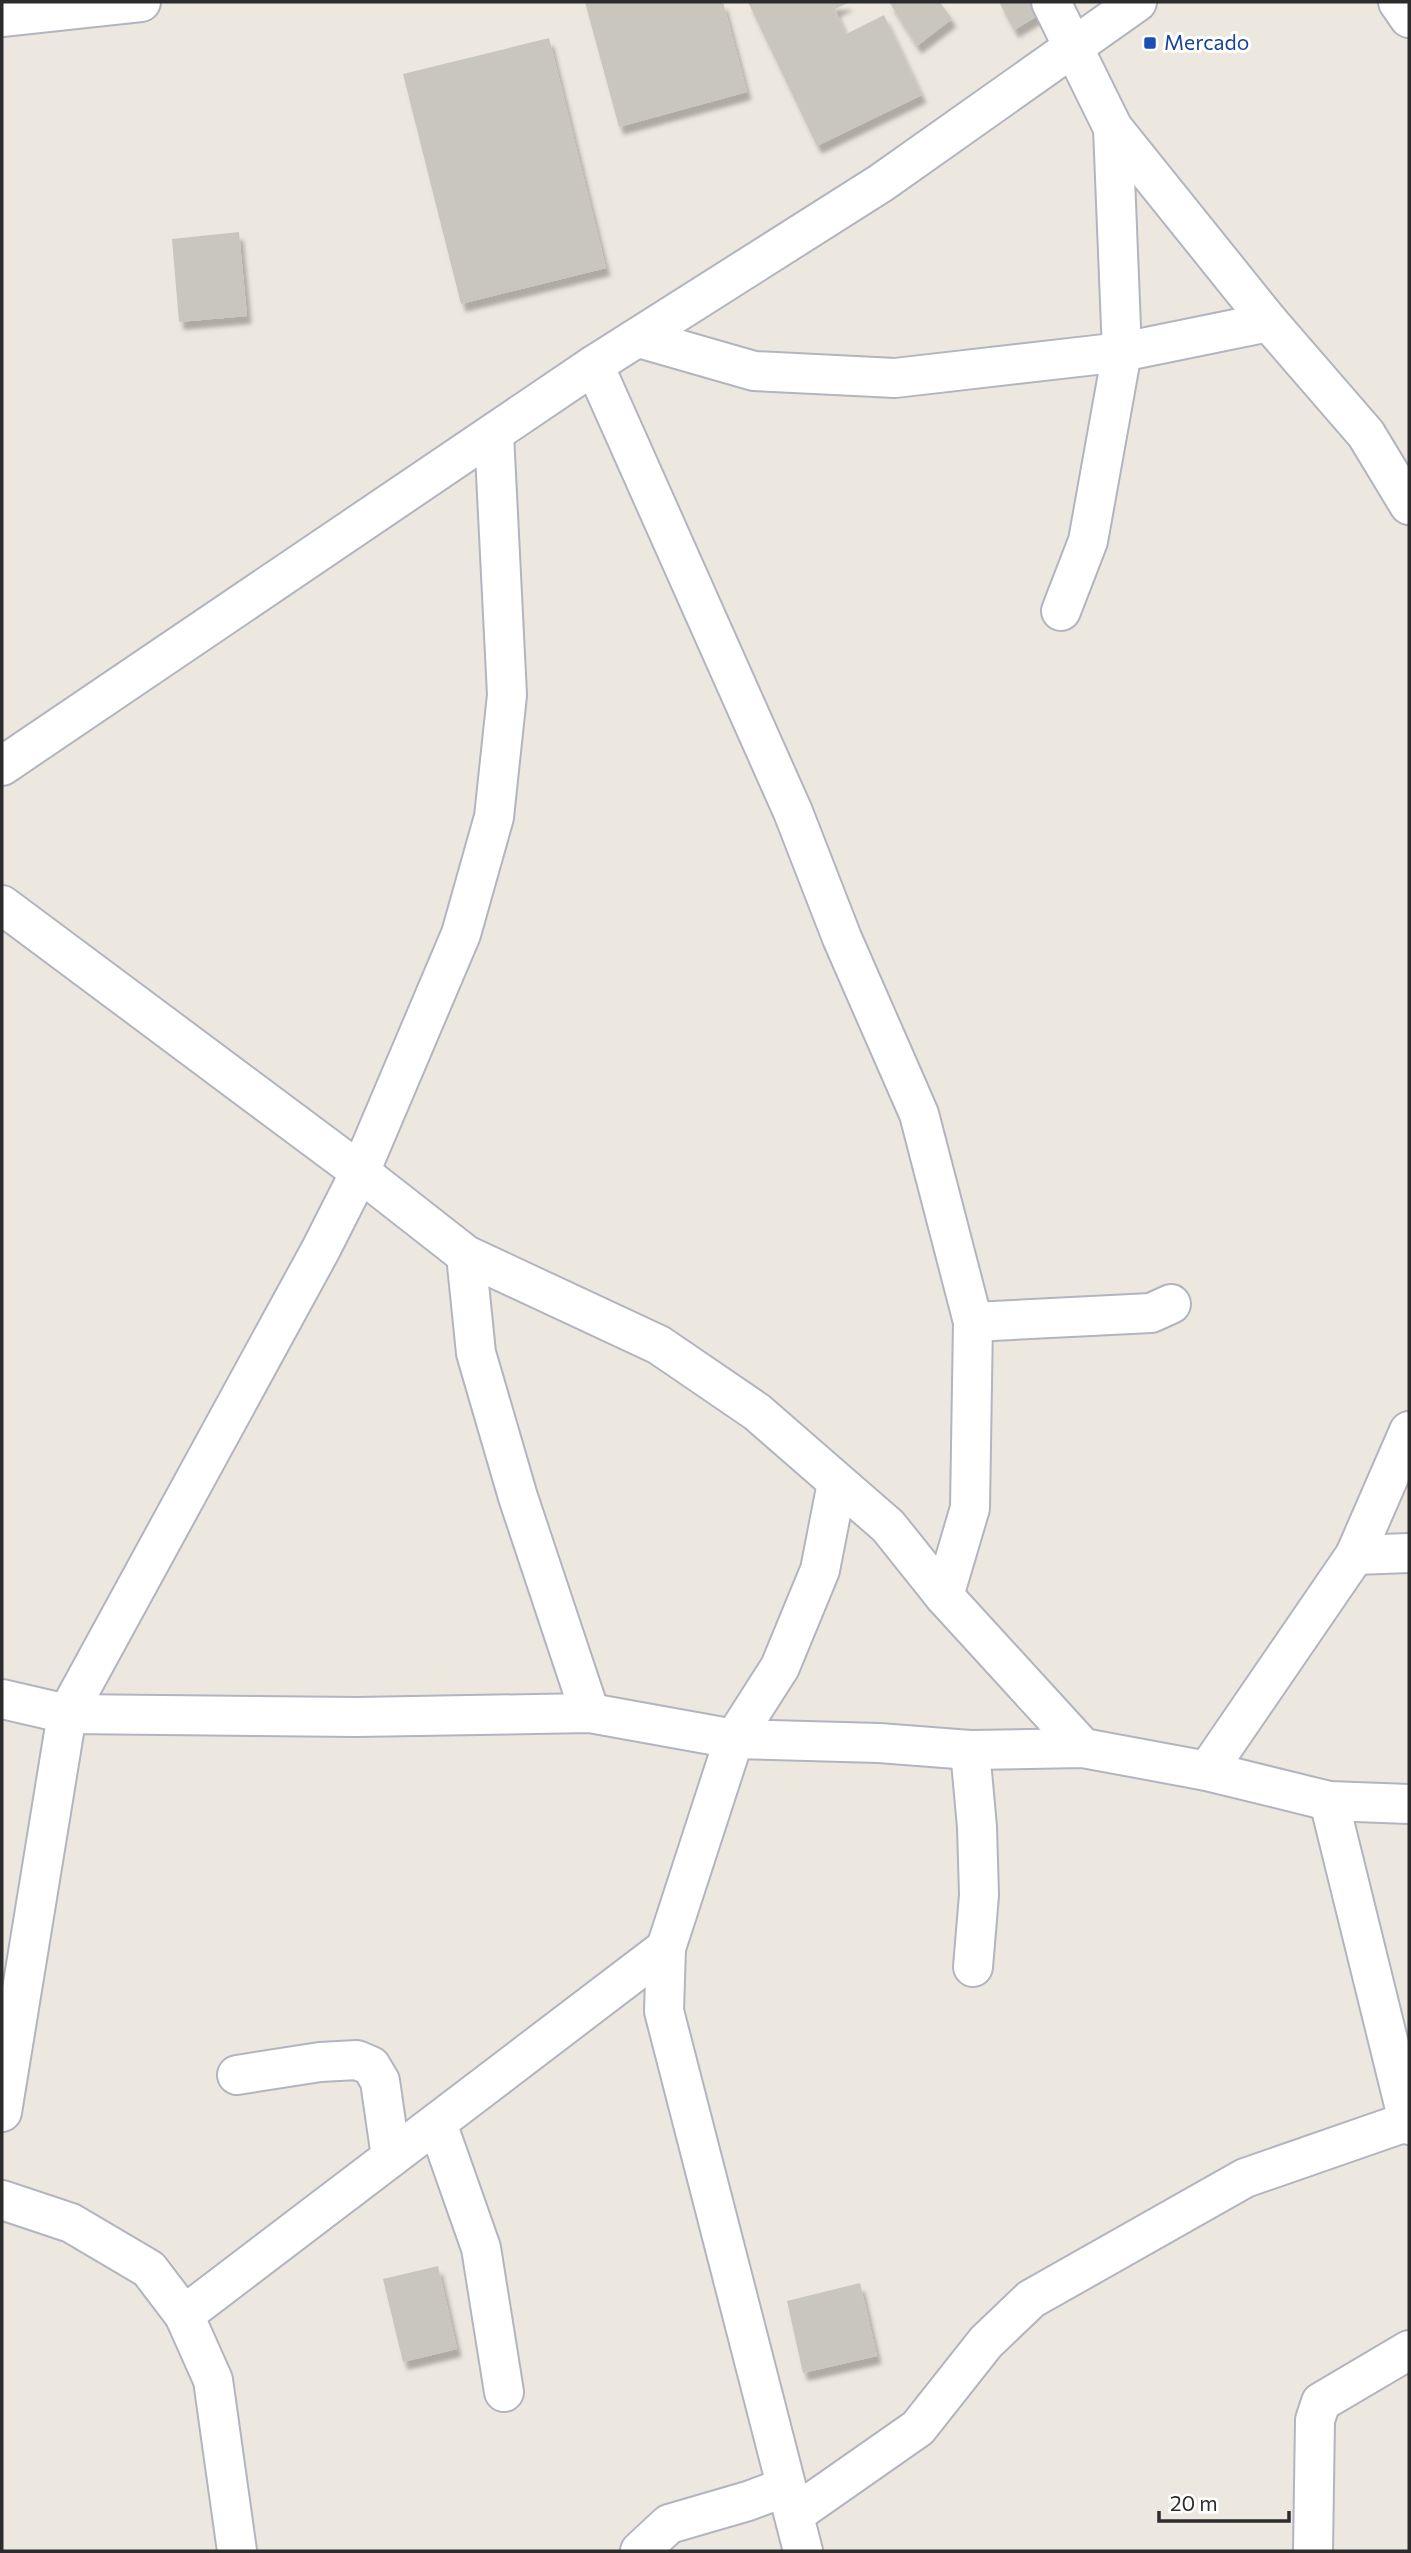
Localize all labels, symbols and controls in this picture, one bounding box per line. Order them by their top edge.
place label: Mercado [1164,29,1249,54]
marker: Mercado [1142,35,1158,51]
scale bar [1159,2480,1288,2524]
text: 20 m [1170,2490,1218,2515]

